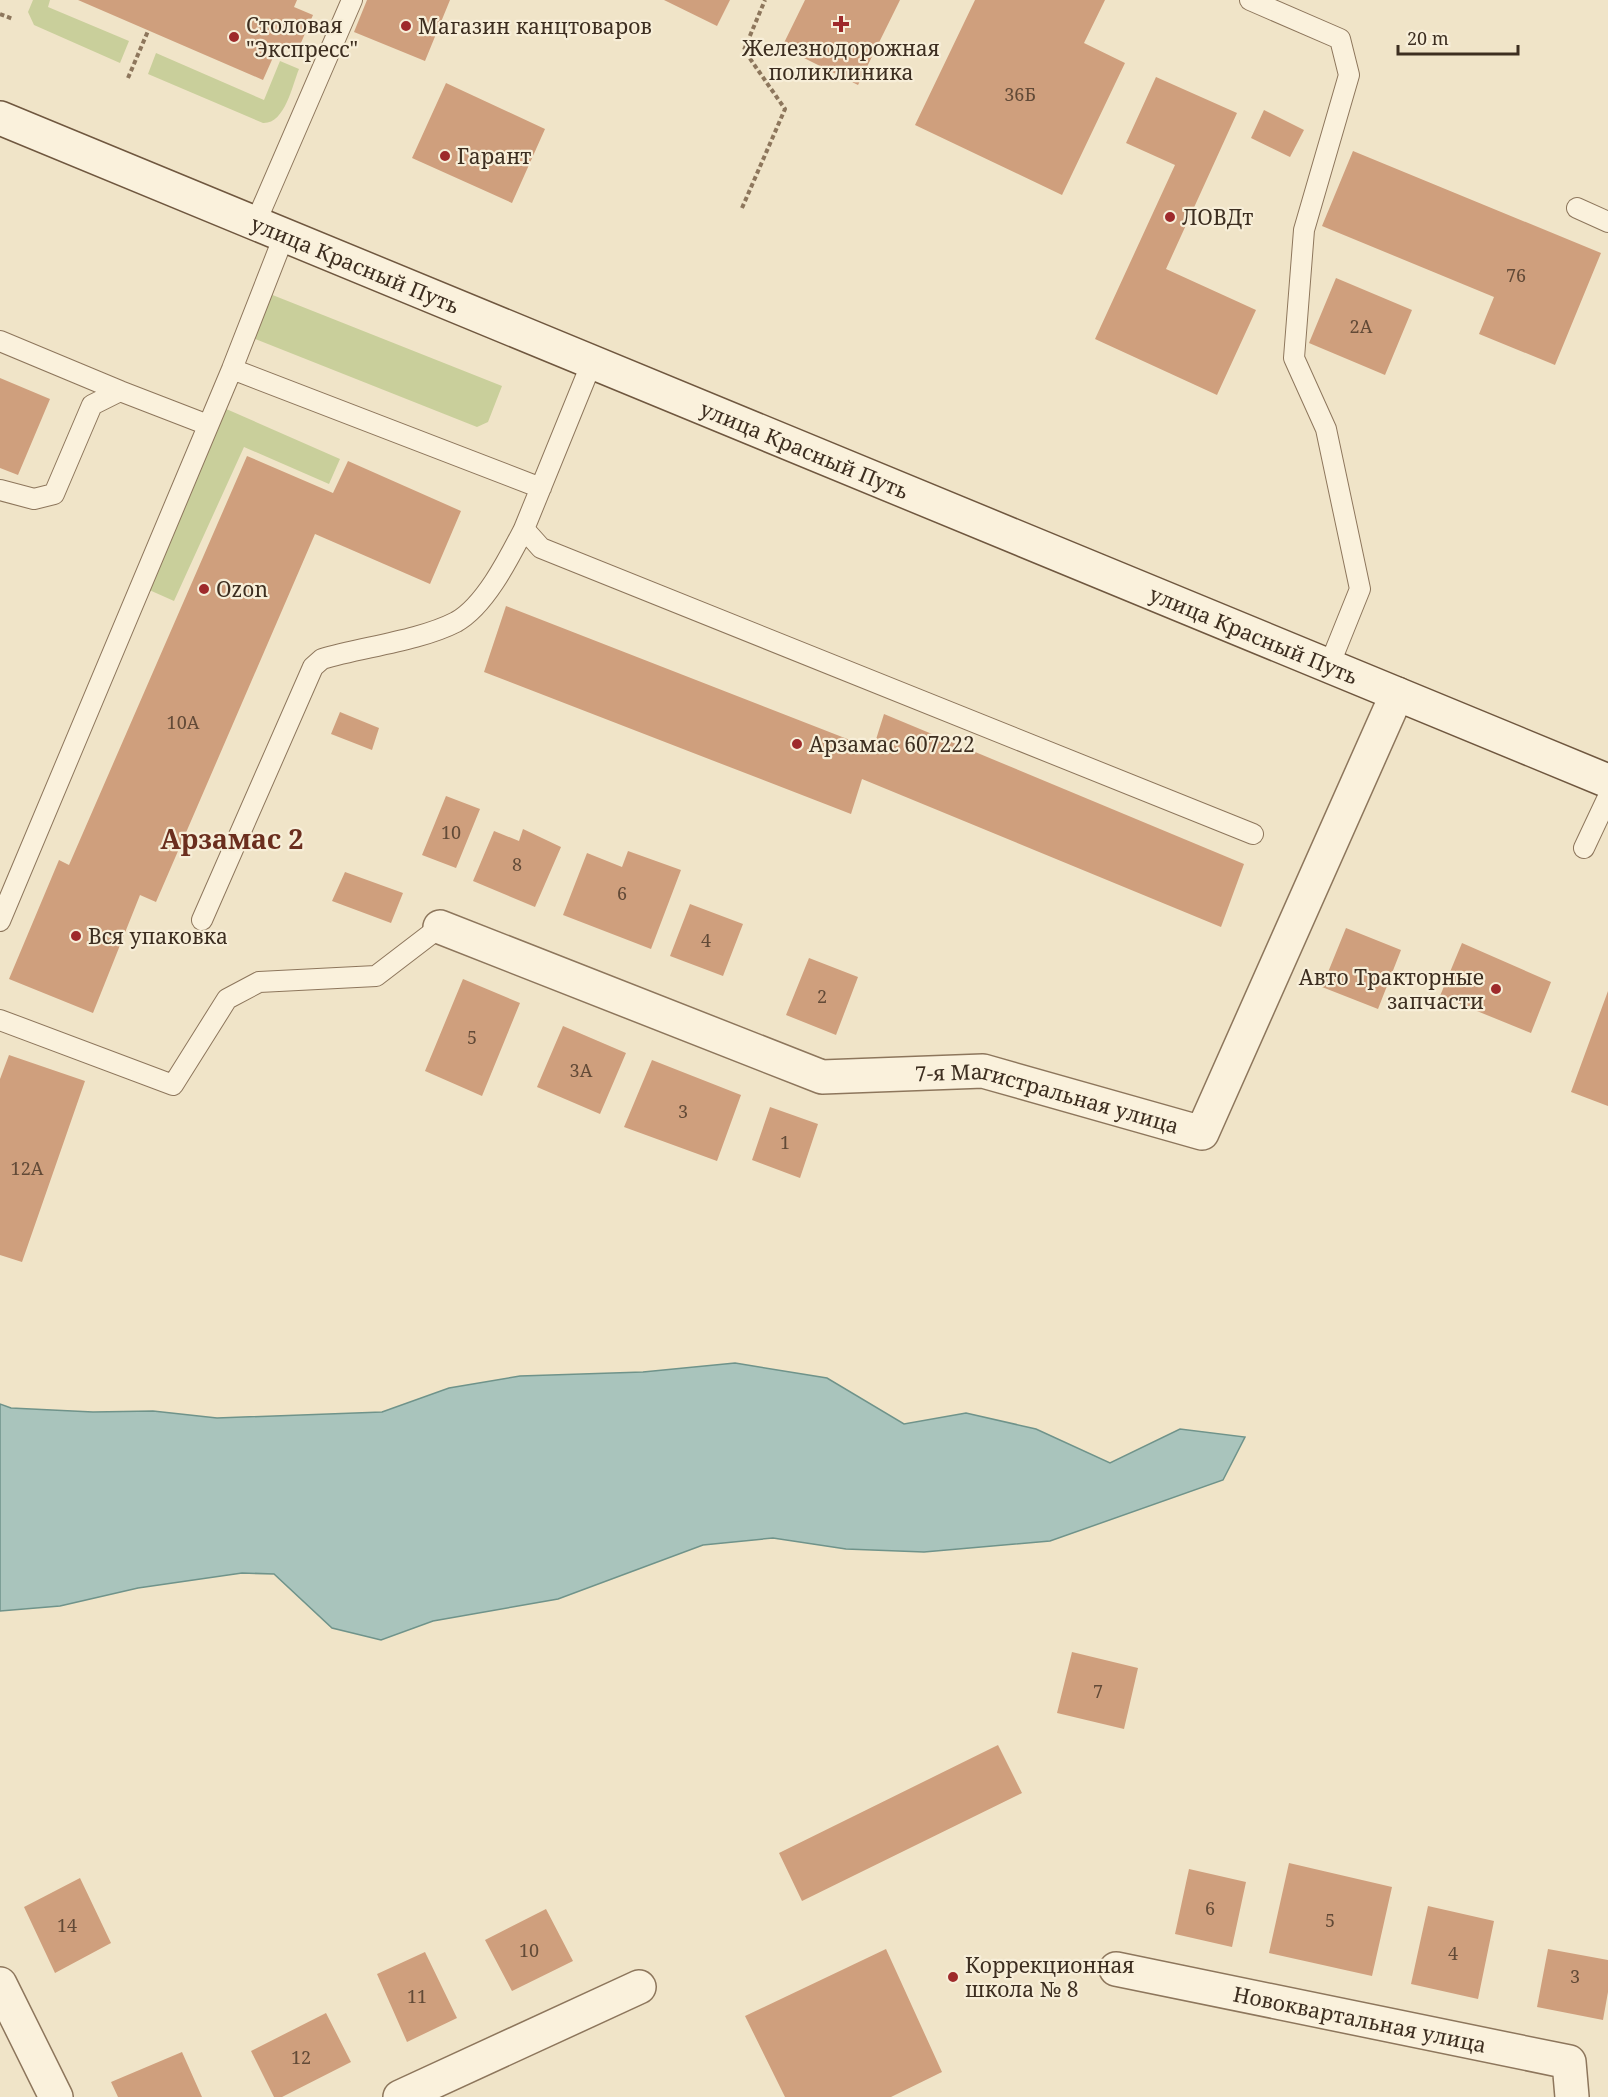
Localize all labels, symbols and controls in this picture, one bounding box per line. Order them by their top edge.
place label: Столовая "Экспресс" [246,11,358,63]
place label: Магазин канцтоваров [418,12,652,40]
marker: Железнодорожная поликлиника [832,15,850,33]
scale bar [1398,18,1518,56]
marker: Магазин канцтоваров [399,19,413,33]
text: 20 m [1407,26,1449,50]
marker: Столовая "Экспресс" [227,30,241,44]
place label: Железнодорожная поликлиника [741,34,940,86]
house number: 36Б [1004,82,1036,106]
place label: Гарант [457,142,531,170]
marker: Гарант [438,149,452,163]
place label: ЛОВДт [1182,203,1253,231]
street label: улица Красный Путь [247,209,463,320]
marker: ЛОВДт [1163,210,1177,224]
house number: 76 [1506,263,1526,287]
house number: 2А [1350,314,1373,338]
street label: улица Красный Путь [696,394,913,505]
place label: Ozon [216,575,268,603]
street label: улица Красный Путь [1145,579,1362,690]
marker: Ozon [197,582,211,596]
house number: 10А [167,710,200,734]
place label: Арзамас 607222 [809,730,975,758]
marker: Арзамас 607222 [790,737,804,751]
district label: Арзамас 2 [161,820,303,857]
house number: 10 [441,820,461,844]
house number: 8 [512,852,522,876]
house number: 6 [617,881,627,905]
place label: Вся упаковка [88,922,228,950]
house number: 4 [701,928,711,952]
marker: Вся упаковка [69,929,83,943]
place label: Авто Тракторные запчасти [1299,963,1484,1015]
marker: Авто Тракторные запчасти [1489,982,1503,996]
house number: 2 [817,984,827,1008]
house number: 5 [467,1025,477,1049]
street label: 7-я Магистральная улица [914,1057,1182,1140]
house number: 3А [570,1058,593,1082]
house number: 3 [678,1099,688,1123]
house number: 1 [780,1130,790,1154]
house number: 12А [11,1156,44,1180]
house number: 7 [1093,1679,1103,1703]
house number: 6 [1205,1896,1215,1920]
house number: 5 [1325,1908,1335,1932]
house number: 14 [57,1913,77,1937]
house number: 10 [519,1938,539,1962]
house number: 4 [1448,1941,1458,1965]
place label: Коррекционная школа № 8 [965,1951,1135,2003]
house number: 3 [1570,1964,1580,1988]
marker: Коррекционная школа № 8 [946,1970,960,1984]
street label: Новоквартальная улица [1231,1979,1489,2059]
house number: 11 [407,1984,427,2008]
house number: 12 [291,2045,311,2069]

